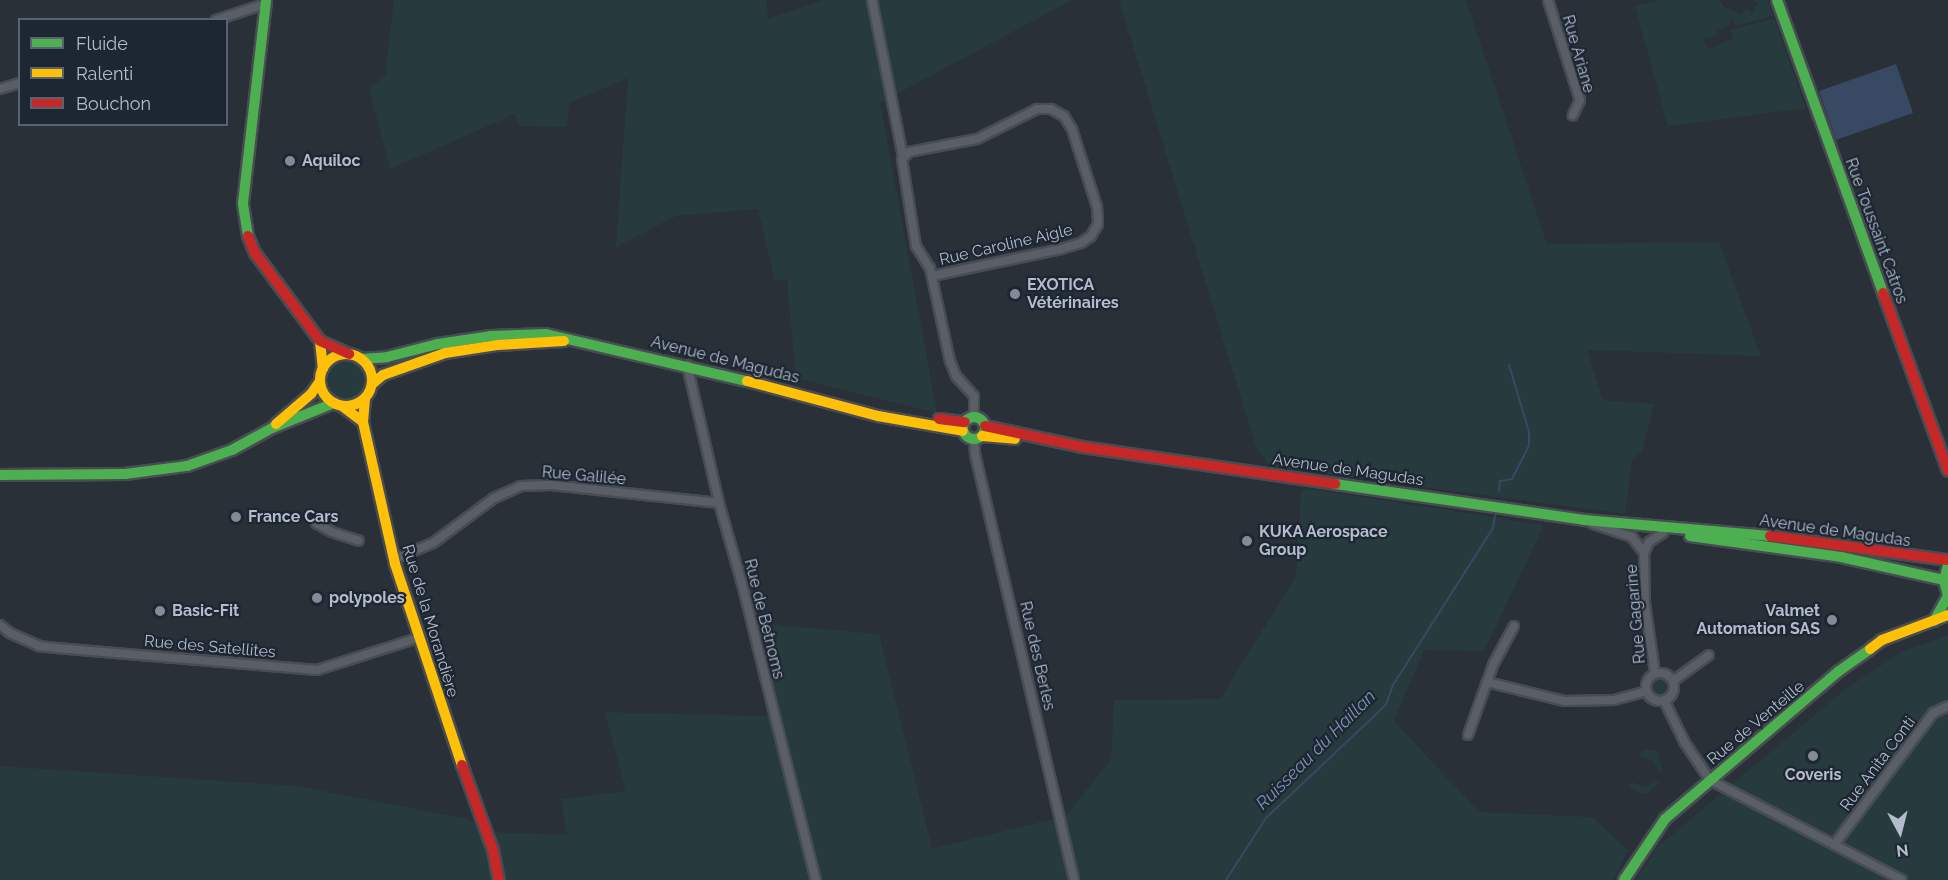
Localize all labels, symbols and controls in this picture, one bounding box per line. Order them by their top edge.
street label: Rue Ariane [1558,13,1598,95]
legend [18,18,228,126]
text: Fluide [76,33,128,54]
text: Ralenti [76,63,133,84]
text: Bouchon [76,93,151,114]
place label: Aquiloc [302,151,360,171]
marker: Aquiloc [283,154,297,168]
street label: Rue Toussaint Catros [1841,155,1911,307]
street label: Rue Caroline Aigle [937,220,1075,270]
place label: EXOTICA Vétérinaires [1027,275,1119,313]
marker: EXOTICA Vétérinaires [1008,287,1022,301]
street label: Avenue de Magudas [649,332,801,388]
street label: Avenue de Magudas [1271,450,1425,490]
street label: Rue Galilée [541,463,627,489]
place label: France Cars [248,507,338,527]
marker: France Cars [229,510,243,524]
street label: Avenue de Magudas [1758,511,1912,551]
place label: KUKA Aerospace Group [1259,522,1389,560]
marker: KUKA Aerospace Group [1240,534,1254,548]
street label: Rue de la Morandière [398,542,462,700]
street label: Rue de Betnoms [740,557,788,681]
street label: Rue Gagarine [1622,563,1650,665]
place label: polypoles [329,588,405,608]
marker: polypoles [310,591,324,605]
street label: Rue des Berles [1015,599,1059,713]
place label: Basic-Fit [172,601,239,621]
place label: Valmet Automation SAS [1696,601,1820,639]
marker: Basic-Fit [153,604,167,618]
marker: Valmet Automation SAS [1825,613,1839,627]
street label: Rue des Satellites [143,632,277,662]
street label: Rue de Venteille [1703,677,1809,769]
water label: Ruisseau du Haillan [1252,686,1380,814]
street label: Rue Anita Conti [1836,713,1920,815]
marker: Coveris [1806,749,1820,763]
place label: Coveris [1785,765,1841,785]
north arrow [1870,802,1930,862]
text: N [1895,840,1909,861]

